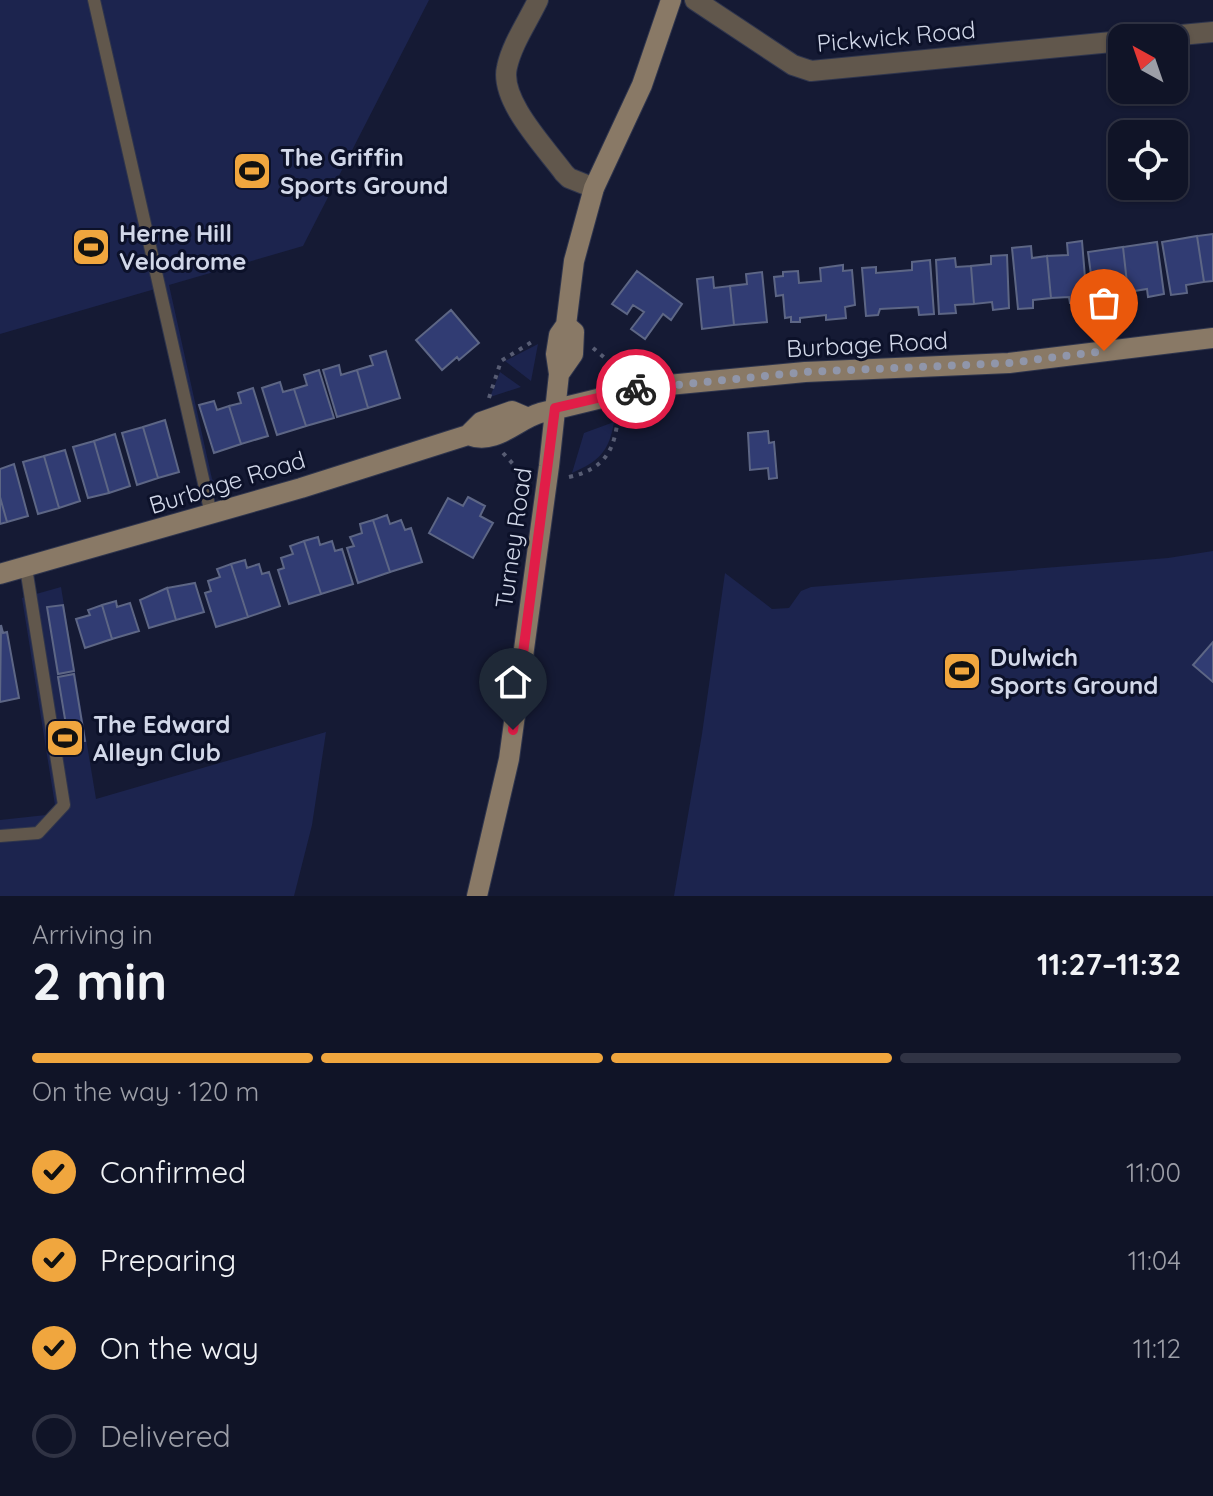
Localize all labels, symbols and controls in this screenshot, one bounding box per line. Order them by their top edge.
street label: Pickwick Road [815,14,977,58]
north arrow [1108,24,1188,104]
map controls [1108,24,1188,200]
button: locate [1108,120,1188,200]
place label: The Griffin Sports Ground [280,142,448,200]
sports icon: The Griffin Sports Ground [231,150,273,192]
place label: Herne Hill Velodrome [119,218,246,276]
sports icon: Herne Hill Velodrome [70,226,112,268]
pin [1070,269,1138,351]
icon: bag [1082,281,1126,325]
street label: Burbage Road [785,325,949,363]
courier [596,349,676,429]
icon: bike [614,367,658,411]
street label: Burbage Road [145,444,309,520]
street label: Turney Road [488,466,538,610]
place label: Dulwich Sports Ground [990,642,1158,700]
pin [479,648,547,730]
sports icon: Dulwich Sports Ground [941,650,983,692]
icon: home [491,660,535,704]
place label: The Edward Alleyn Club [93,709,230,767]
sports icon: The Edward Alleyn Club [44,717,86,759]
text: Arriving in [32,918,153,951]
text: 11:27–11:32 [1037,945,1181,983]
text: 2 min [32,948,167,1013]
text: On the way · 120 m [32,1075,259,1108]
icon: check [32,1150,76,1194]
text: Confirmed [100,1153,246,1191]
text: 11:00 [1126,1156,1181,1189]
icon: check [32,1238,76,1282]
text: Preparing [100,1241,236,1279]
text: 11:04 [1128,1244,1181,1277]
icon: check [32,1326,76,1370]
text: On the way [100,1329,259,1367]
text: 11:12 [1133,1332,1181,1365]
text: Delivered [100,1417,231,1455]

